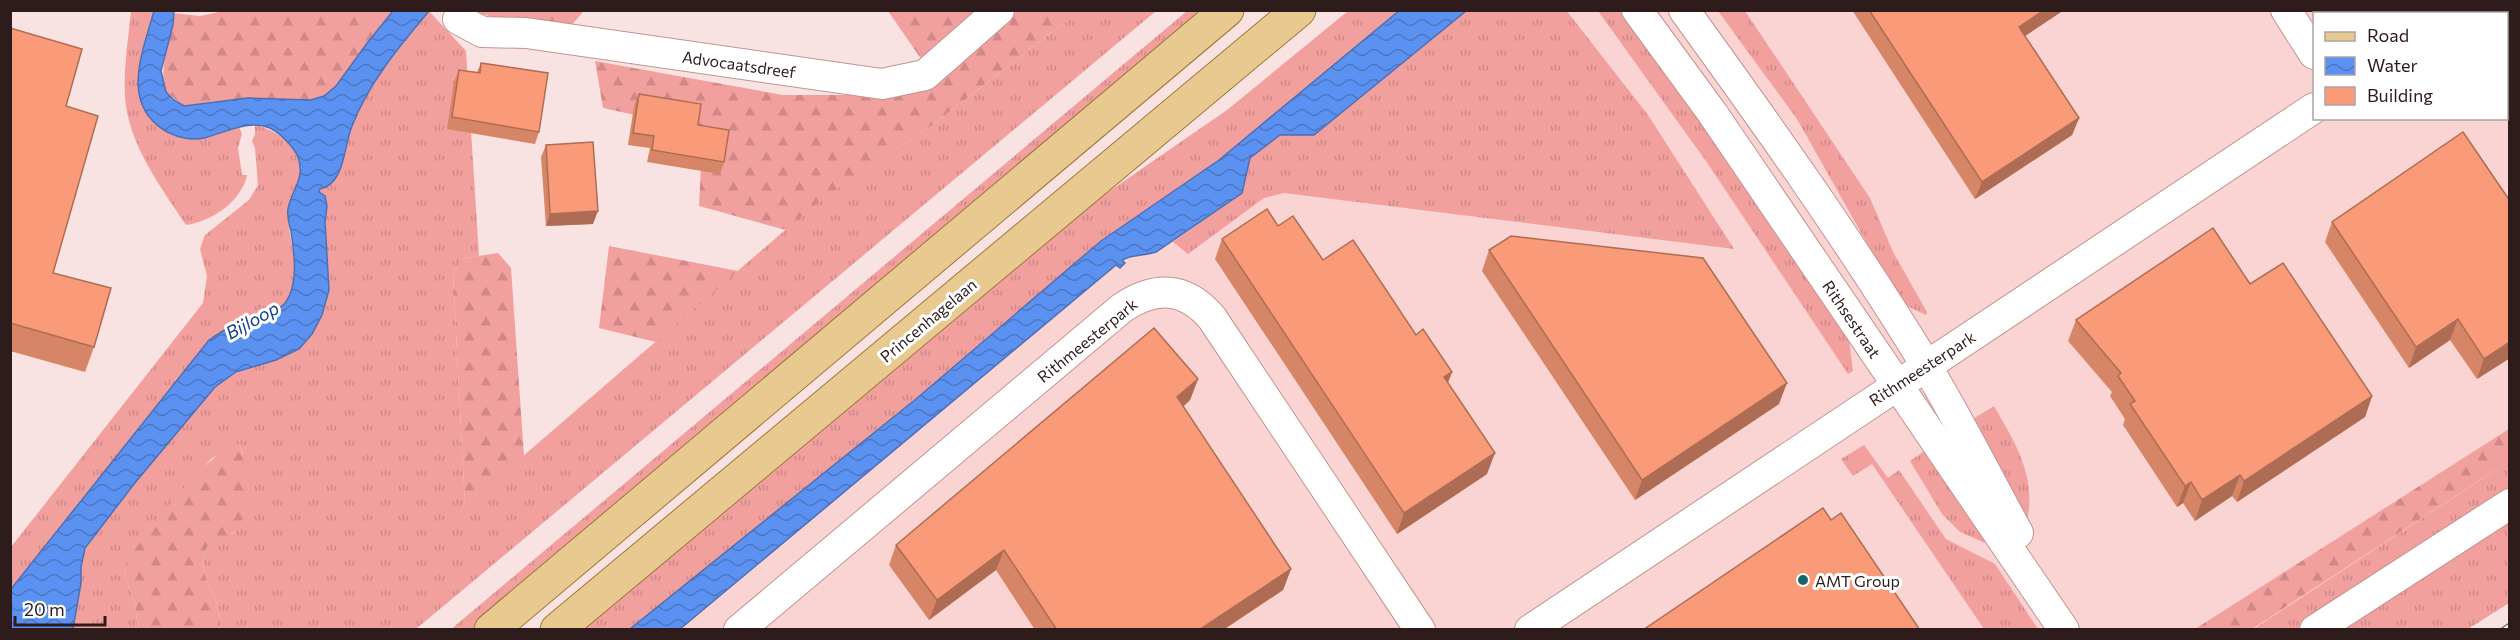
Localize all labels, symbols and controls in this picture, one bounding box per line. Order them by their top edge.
legend [2313,12,2508,120]
text: Road [2367,24,2409,46]
street label: Advocaatsdreef [681,47,798,81]
text: Water [2367,54,2418,76]
text: Building [2367,84,2433,106]
street label: Princenhagelaan [876,274,980,366]
street label: Rithsestraat [1819,277,1885,362]
street label: Rithmeesterpark [1033,294,1141,386]
water label: Bijloop [221,296,283,344]
street label: Rithmeesterpark [1865,326,1979,409]
place label: AMT Group [1815,571,1900,590]
marker: AMT Group [1796,573,1810,587]
scale bar [15,589,105,627]
text: 20 m [24,598,65,620]

